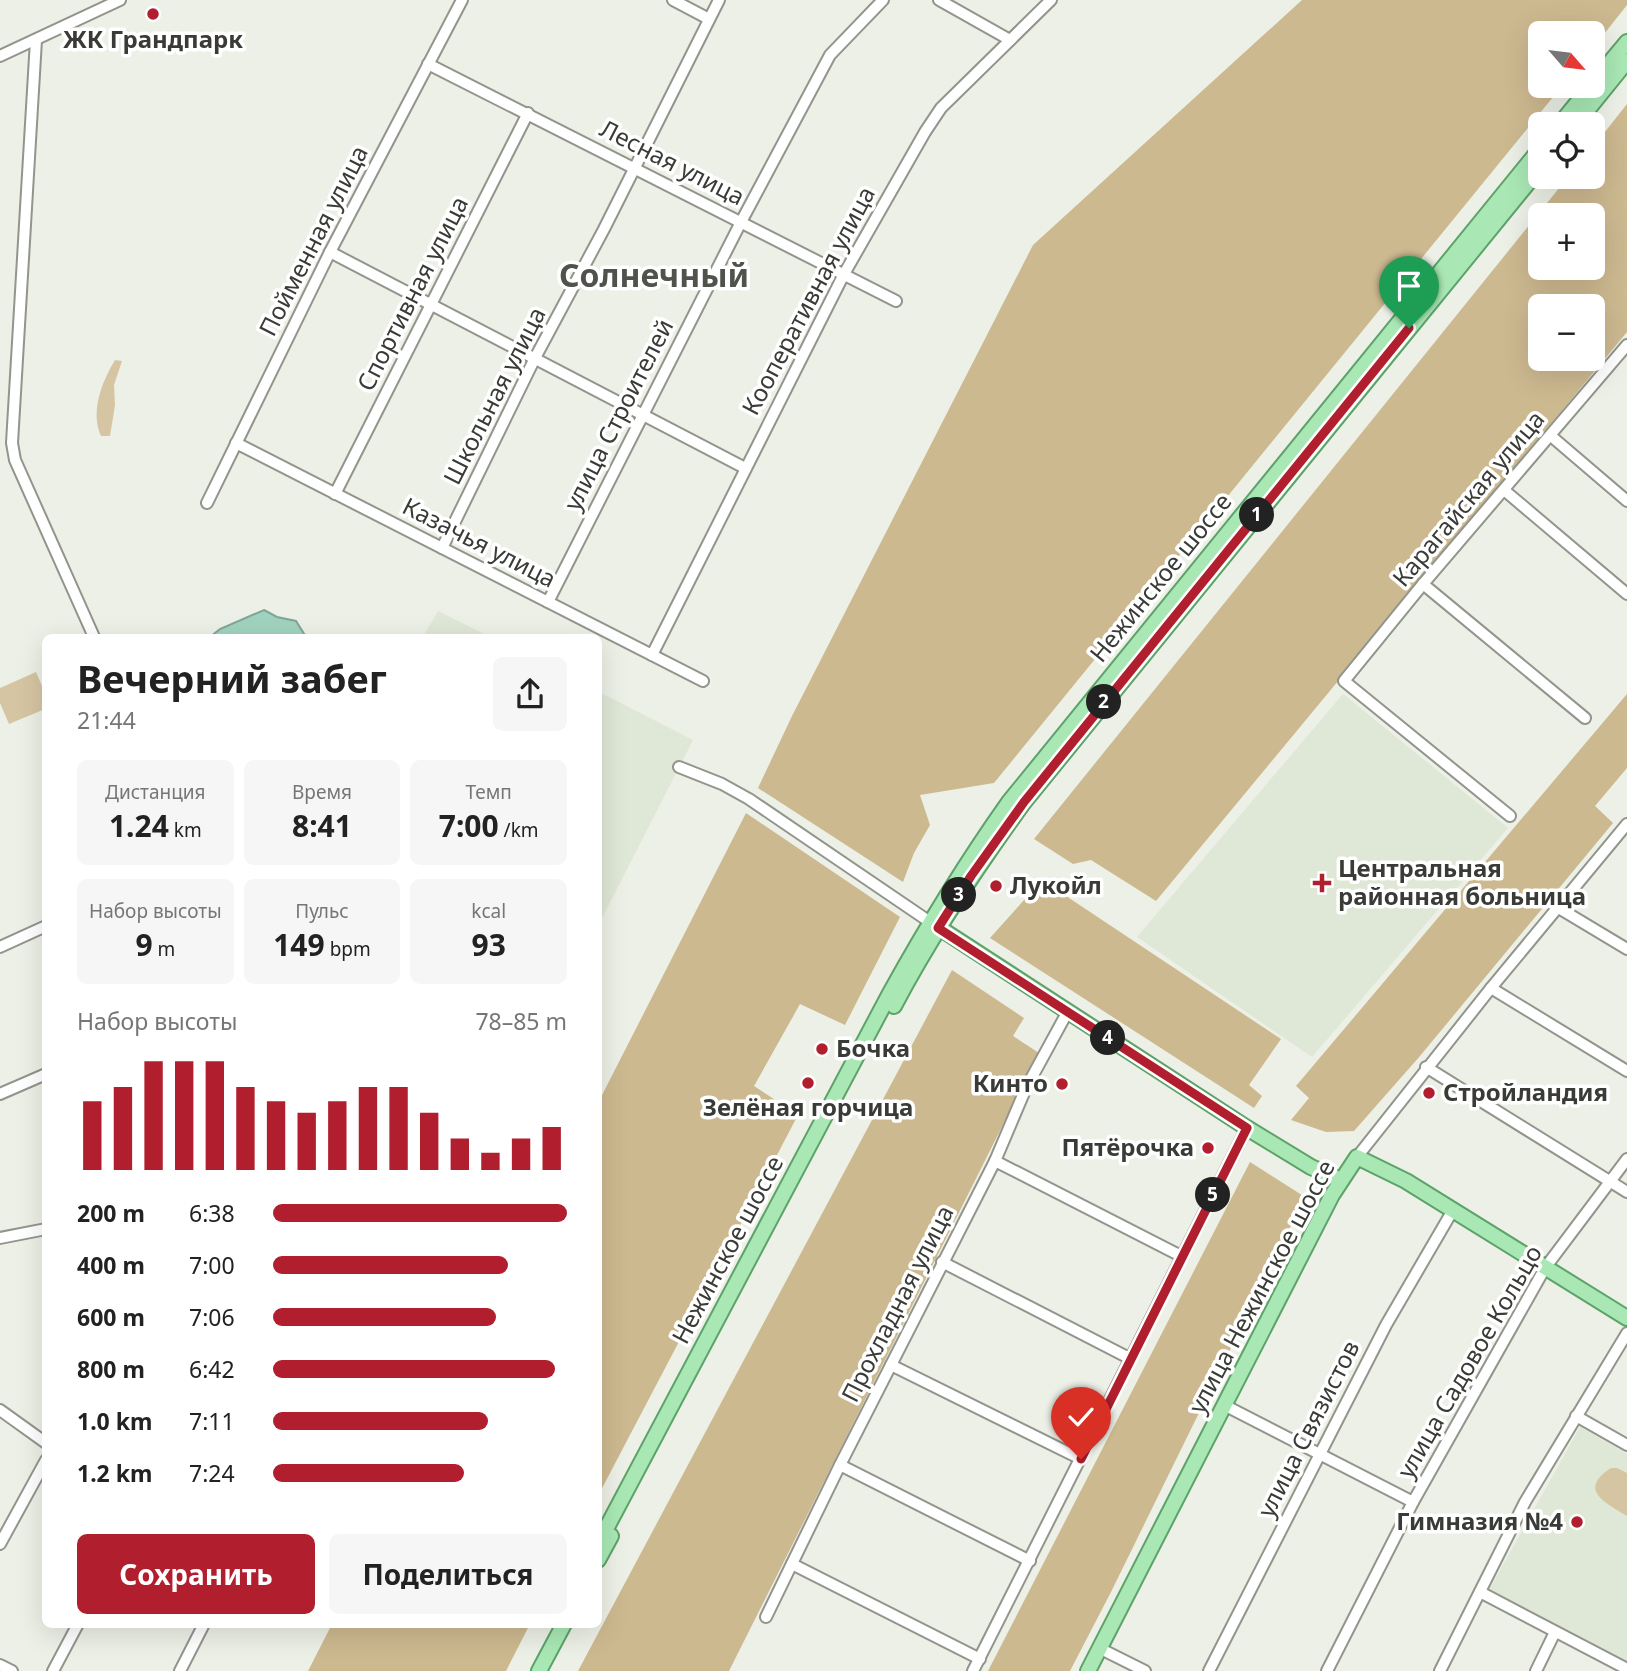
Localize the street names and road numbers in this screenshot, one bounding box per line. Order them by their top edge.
street label: Лесная улица [595,111,751,212]
street label: Пойменная улица [250,140,375,341]
street label: Кооперативная улица [733,180,882,420]
street label: Спортивная улица [348,190,475,396]
street label: Школьная улица [435,301,553,490]
street label: улица Строителей [555,313,680,516]
street label: Карагайская улица [1384,403,1551,593]
street label: Нежинское шоссе [1081,486,1238,668]
street label: Казачья улица [397,489,562,595]
street label: Нежинское шоссе [663,1150,790,1349]
street label: улица Нежинское шоссе [1180,1154,1342,1419]
street label: Прохладная улица [833,1199,960,1407]
street label: улица Садовое Кольцо [1388,1239,1549,1484]
street label: улица Связистов [1249,1334,1366,1522]

